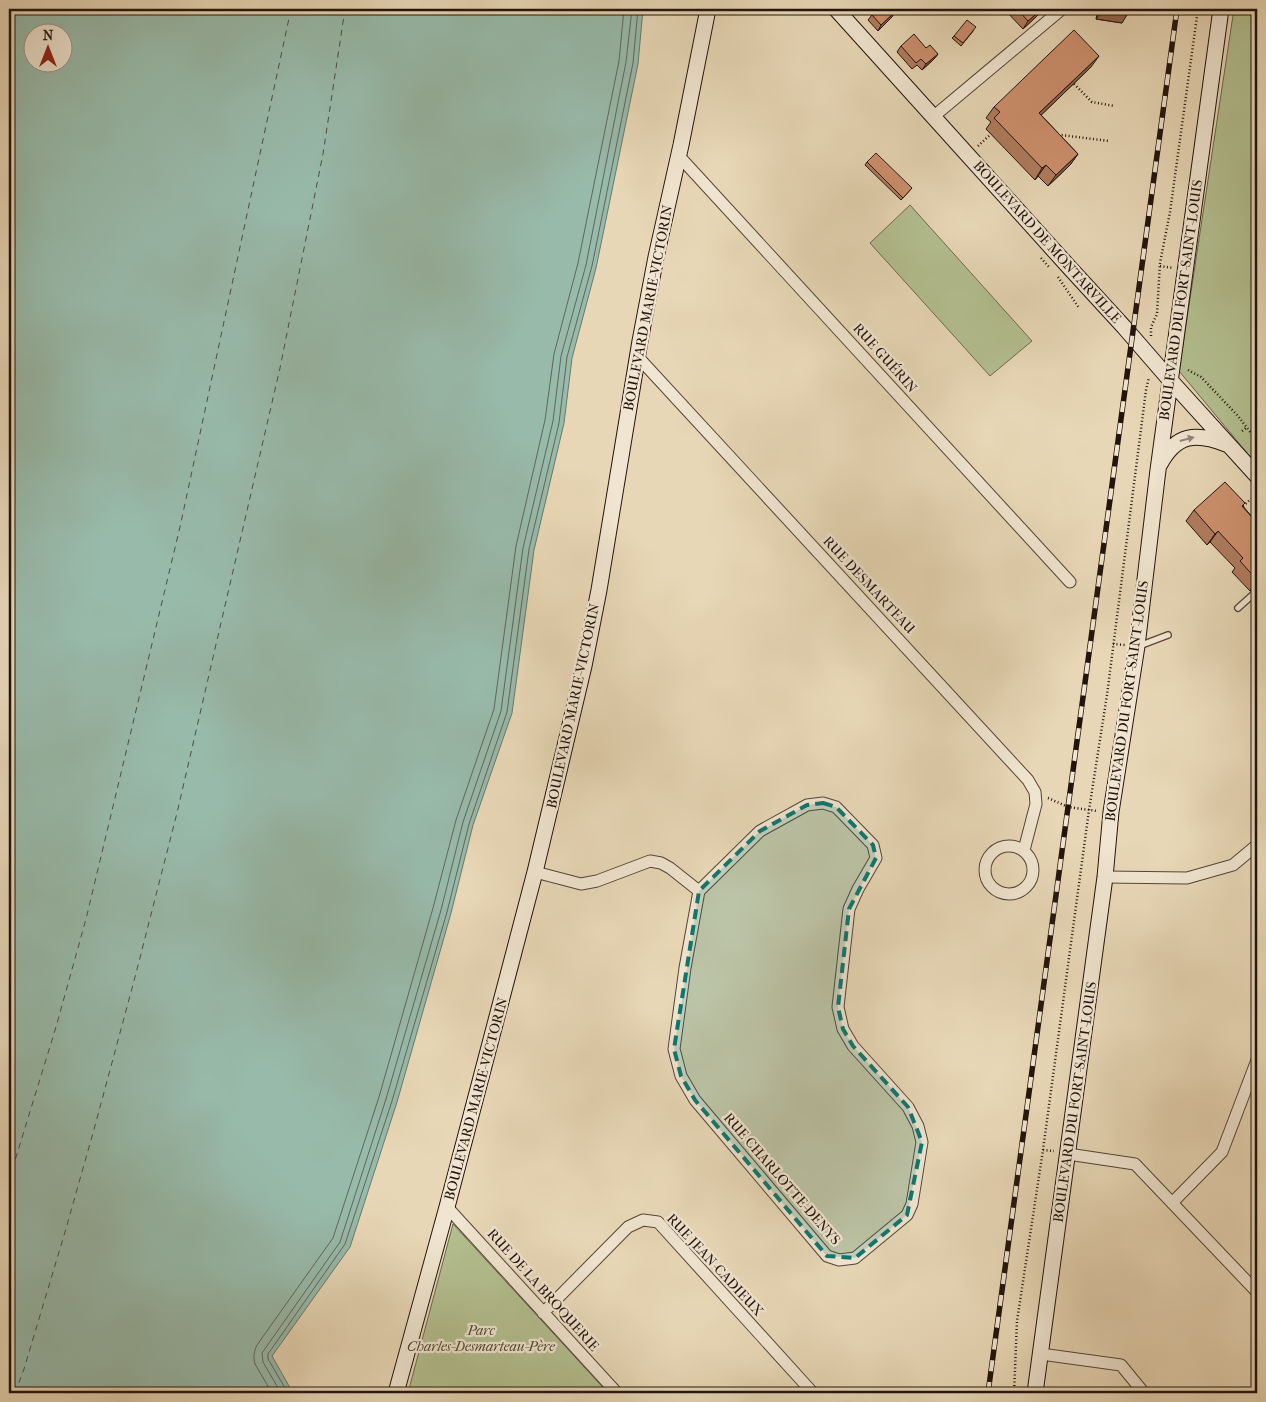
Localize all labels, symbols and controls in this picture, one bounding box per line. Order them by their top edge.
north arrow [22,22,72,72]
text: N [43,27,54,44]
street label: BOULEVARD DE MONTARVILLE [969,157,1125,327]
street label: BOULEVARD DU FORT-SAINT-LOUIS [1156,178,1206,422]
street label: BOULEVARD MARIE-VICTORIN [620,203,676,412]
street label: RUE GUÉRIN [849,319,922,397]
one-way arrow [1179,435,1195,443]
street label: RUE DESMARTEAU [819,533,919,638]
street label: BOULEVARD DU FORT-SAINT-LOUIS [1102,579,1152,823]
street label: BOULEVARD MARIE-VICTORIN [543,602,603,810]
street label: BOULEVARD DU FORT-SAINT-LOUIS [1050,980,1100,1224]
street label: BOULEVARD MARIE-VICTORIN [441,995,511,1202]
street label: RUE CHARLOTTE-DENYS [720,1110,844,1248]
street label: RUE JEAN-CADIEUX [663,1210,767,1320]
street label: RUE DE LA BROQUERIE [484,1225,603,1355]
park label: Parc Charles-Desmarteau-Père [407,1322,555,1355]

